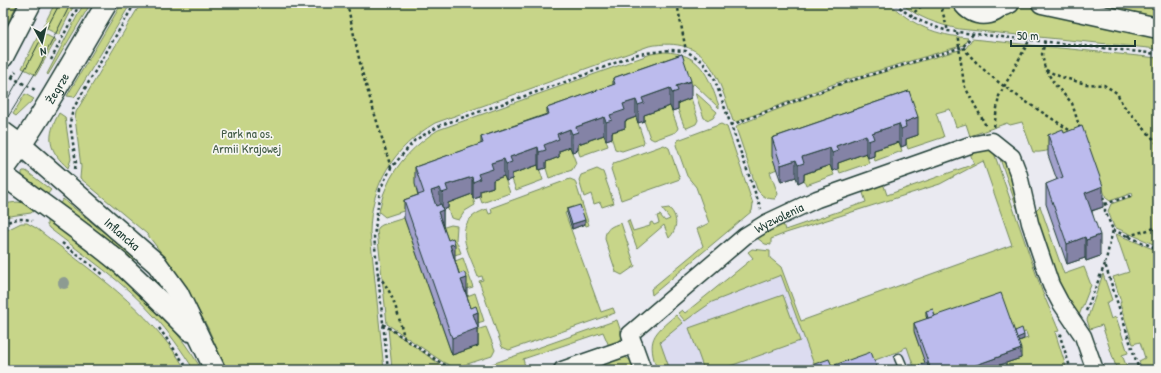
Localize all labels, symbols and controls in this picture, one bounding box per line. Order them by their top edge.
north arrow [22,22,62,62]
scale bar [1011,22,1135,48]
text: 50 m [1017,27,1038,44]
text: N [39,45,47,59]
street label: Żegrze [41,69,73,107]
park label: Park na os. Armii Krajowej [213,124,281,157]
street label: Wyzwolenia [751,198,806,237]
street label: Inflancka [101,213,144,254]

